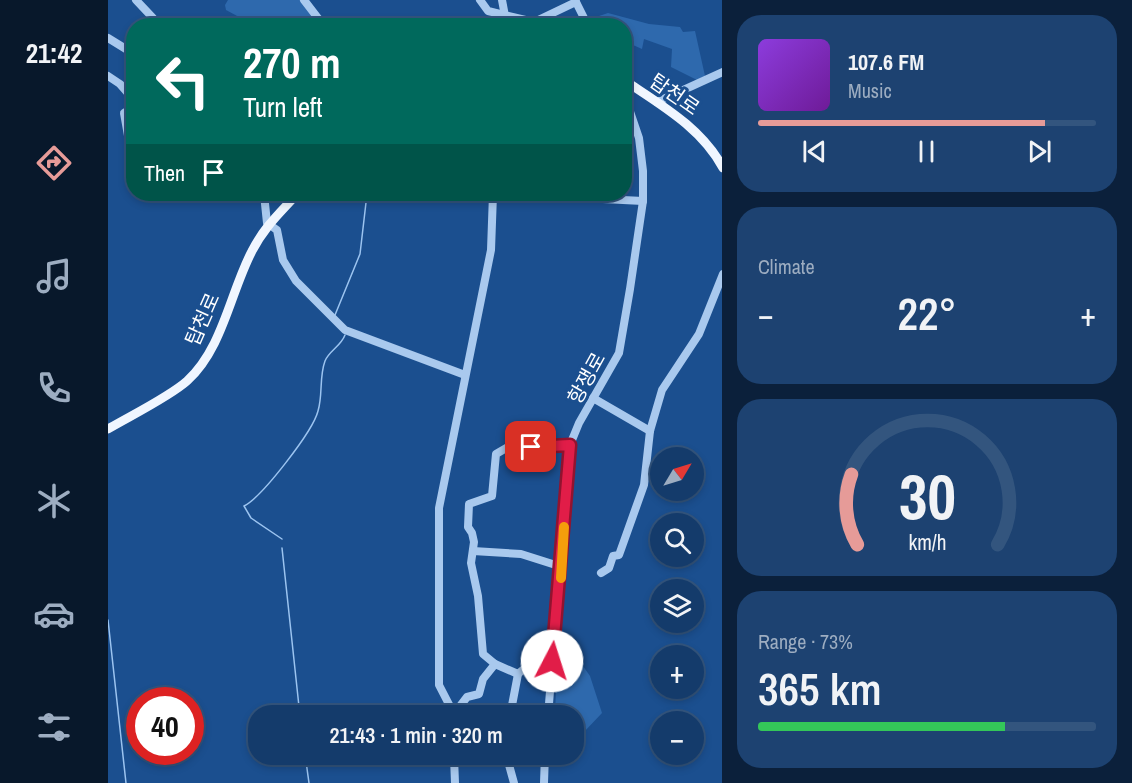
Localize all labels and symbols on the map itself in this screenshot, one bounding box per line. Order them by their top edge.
street label: 탑천로 [645,67,705,121]
street label: 탑천로 [178,288,226,350]
street label: 항쟁로 [561,347,611,409]
pin [505,421,556,472]
north arrow [650,447,704,501]
position arrow [520,629,584,693]
speed limit sign: 40 [126,687,204,765]

